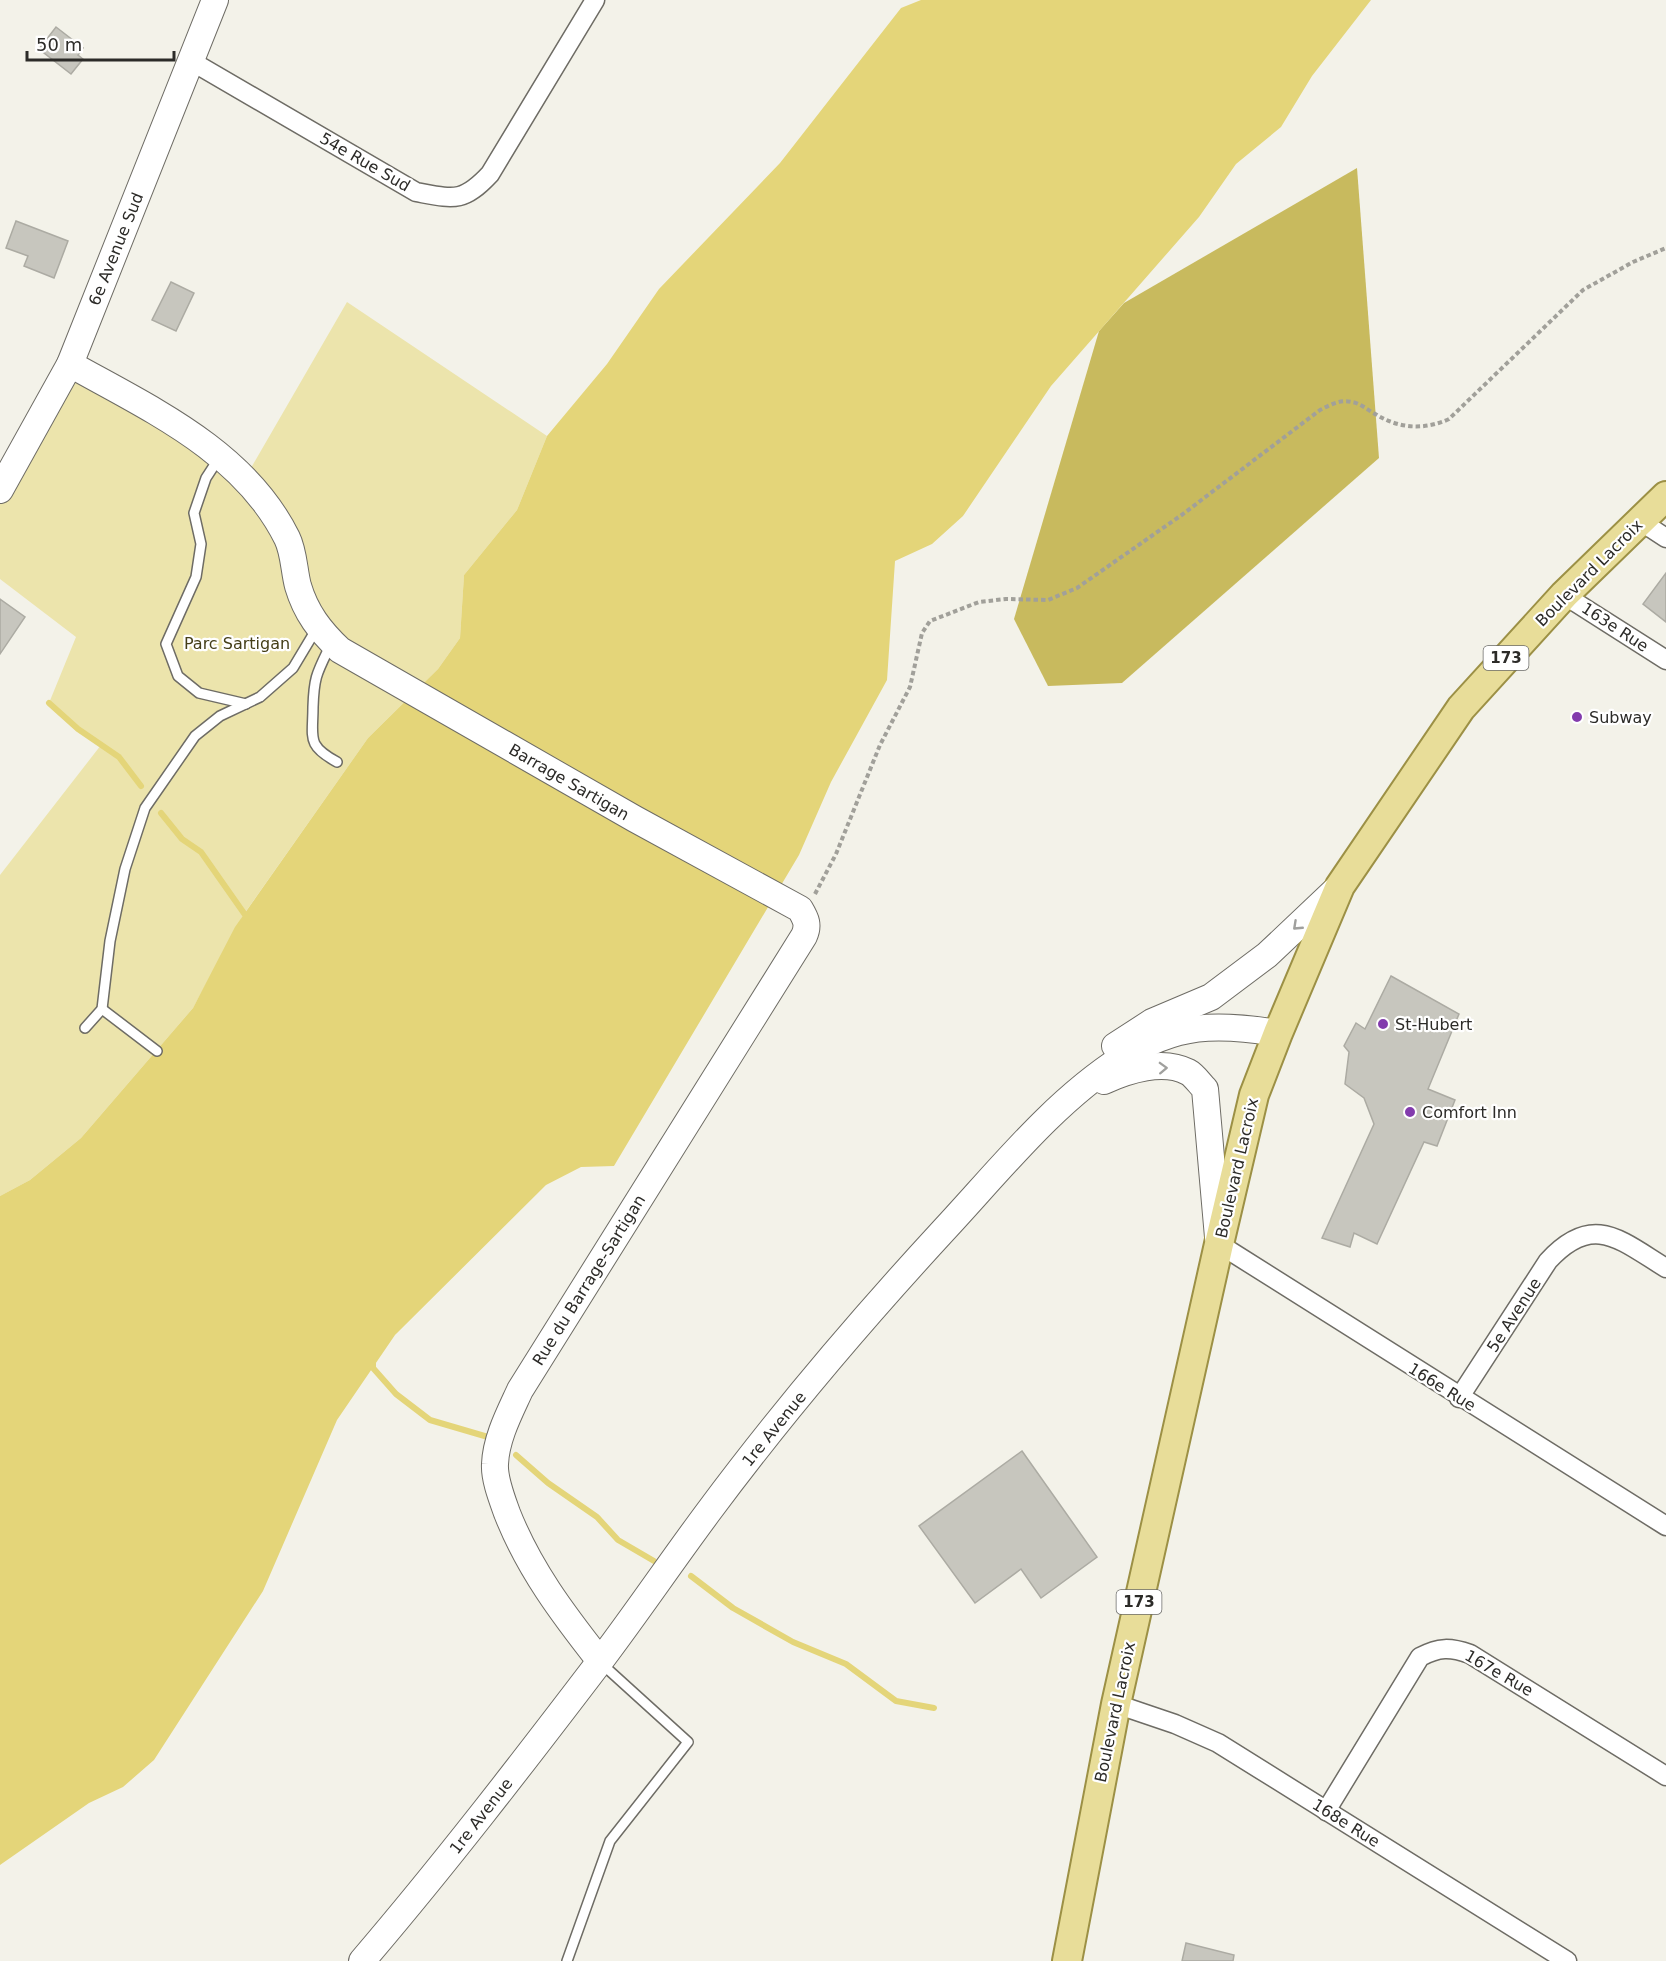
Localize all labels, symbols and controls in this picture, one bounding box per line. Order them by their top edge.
scale bar [27,24,174,62]
text: 50 m [36,34,82,55]
street label: 54e Rue Sud [316,128,414,196]
street label: 6e Avenue Sud [85,190,147,308]
street label: Boulevard Lacroix [1532,516,1646,630]
street label: 163e Rue [1578,598,1652,656]
park label: Parc Sartigan [184,634,290,653]
road number: 173 [1484,646,1528,670]
place label: Subway [1589,708,1652,727]
marker: Subway [1570,710,1584,724]
street label: Barrage Sartigan [505,740,633,824]
one-way arrow [1294,919,1304,930]
place label: St-Hubert [1395,1015,1472,1034]
marker: St-Hubert [1376,1017,1390,1031]
one-way arrow [1159,1061,1168,1074]
street label: Boulevard Lacroix [1212,1096,1262,1240]
place label: Comfort Inn [1422,1103,1517,1122]
marker: Comfort Inn [1403,1105,1417,1119]
street label: Rue du Barrage-Sartigan [529,1191,649,1369]
street label: 5e Avenue [1483,1274,1545,1356]
street label: 166e Rue [1405,1359,1479,1415]
street label: 1re Avenue [738,1388,810,1470]
road number: 173 [1116,1590,1162,1614]
street label: Boulevard Lacroix [1091,1640,1139,1784]
street label: 167e Rue [1461,1646,1537,1700]
street label: 1re Avenue [446,1774,516,1858]
street label: 168e Rue [1309,1795,1383,1851]

